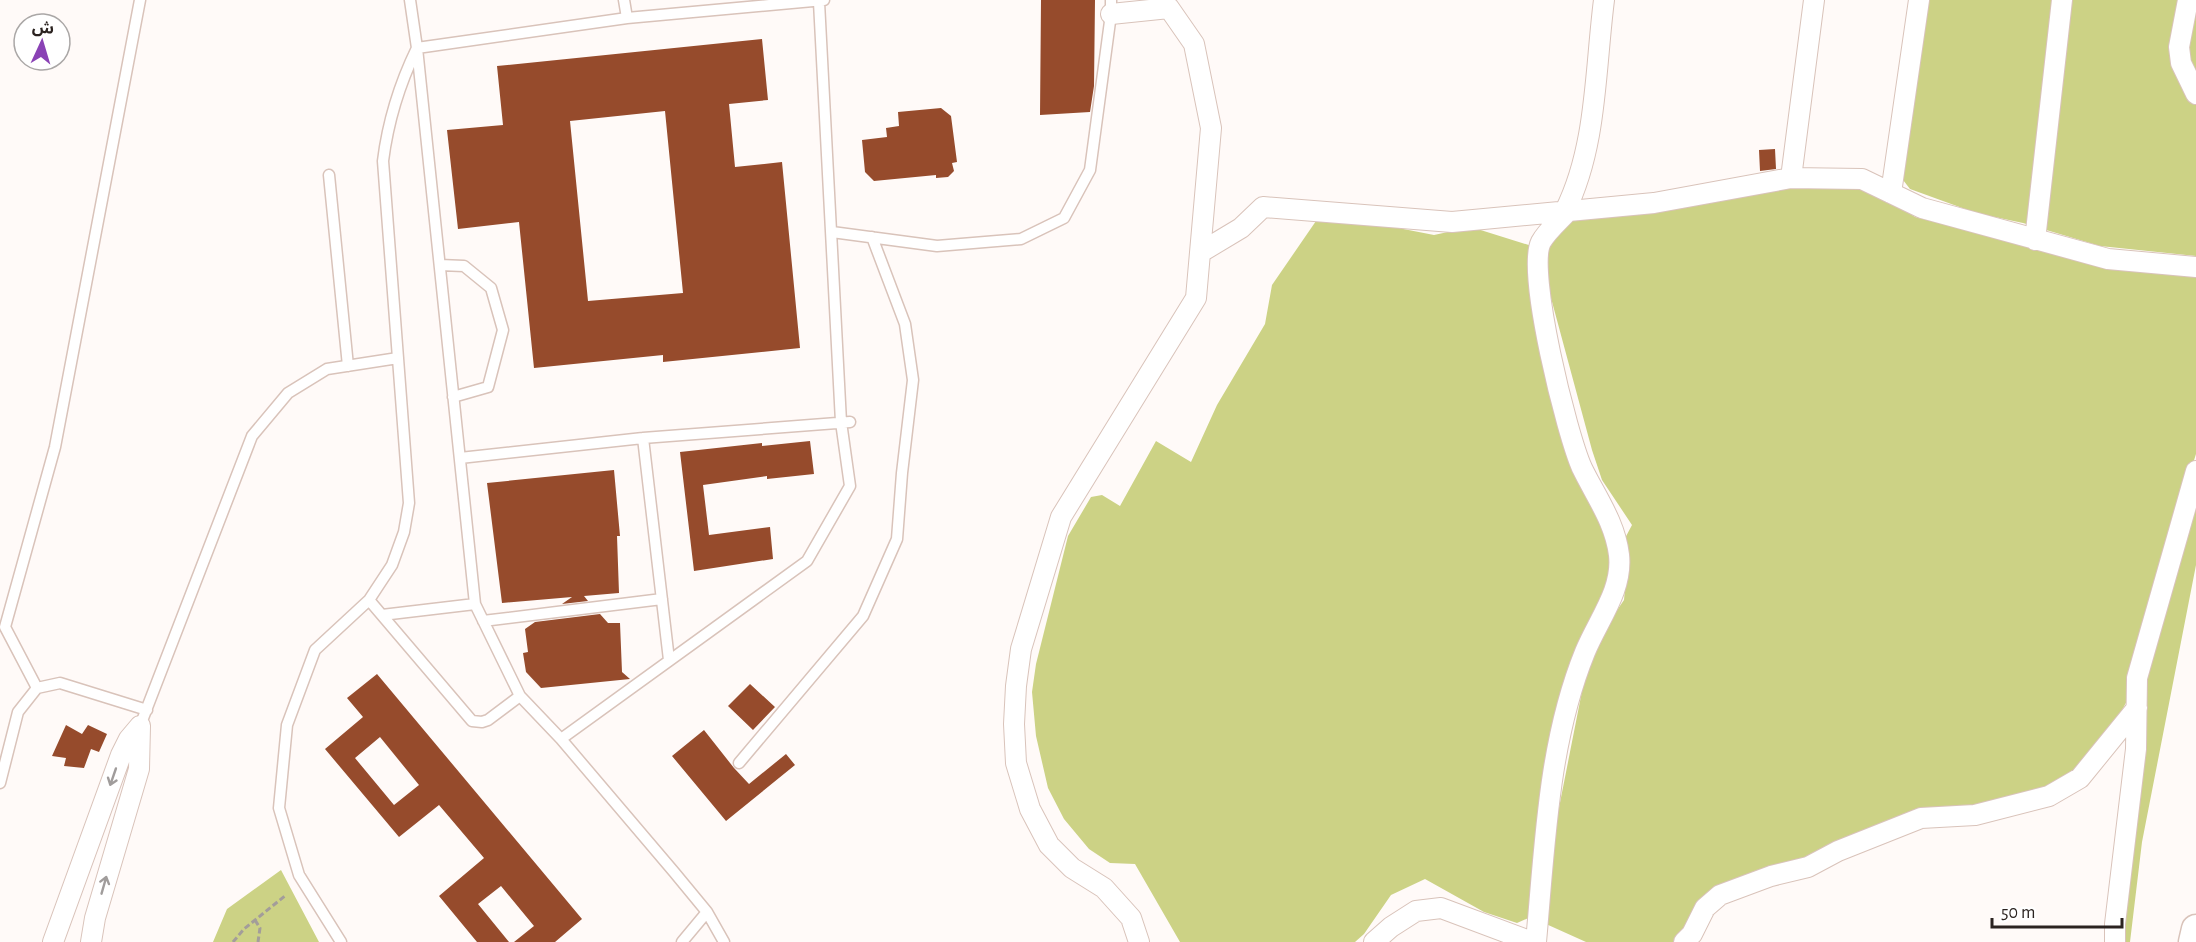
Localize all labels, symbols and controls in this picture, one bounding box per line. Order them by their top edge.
north arrow [12,12,72,72]
text: ش [31,19,55,38]
one-way arrow [106,768,117,786]
one-way arrow [99,876,110,895]
scale bar [1992,891,2122,929]
text: 50 m [2001,904,2035,922]

